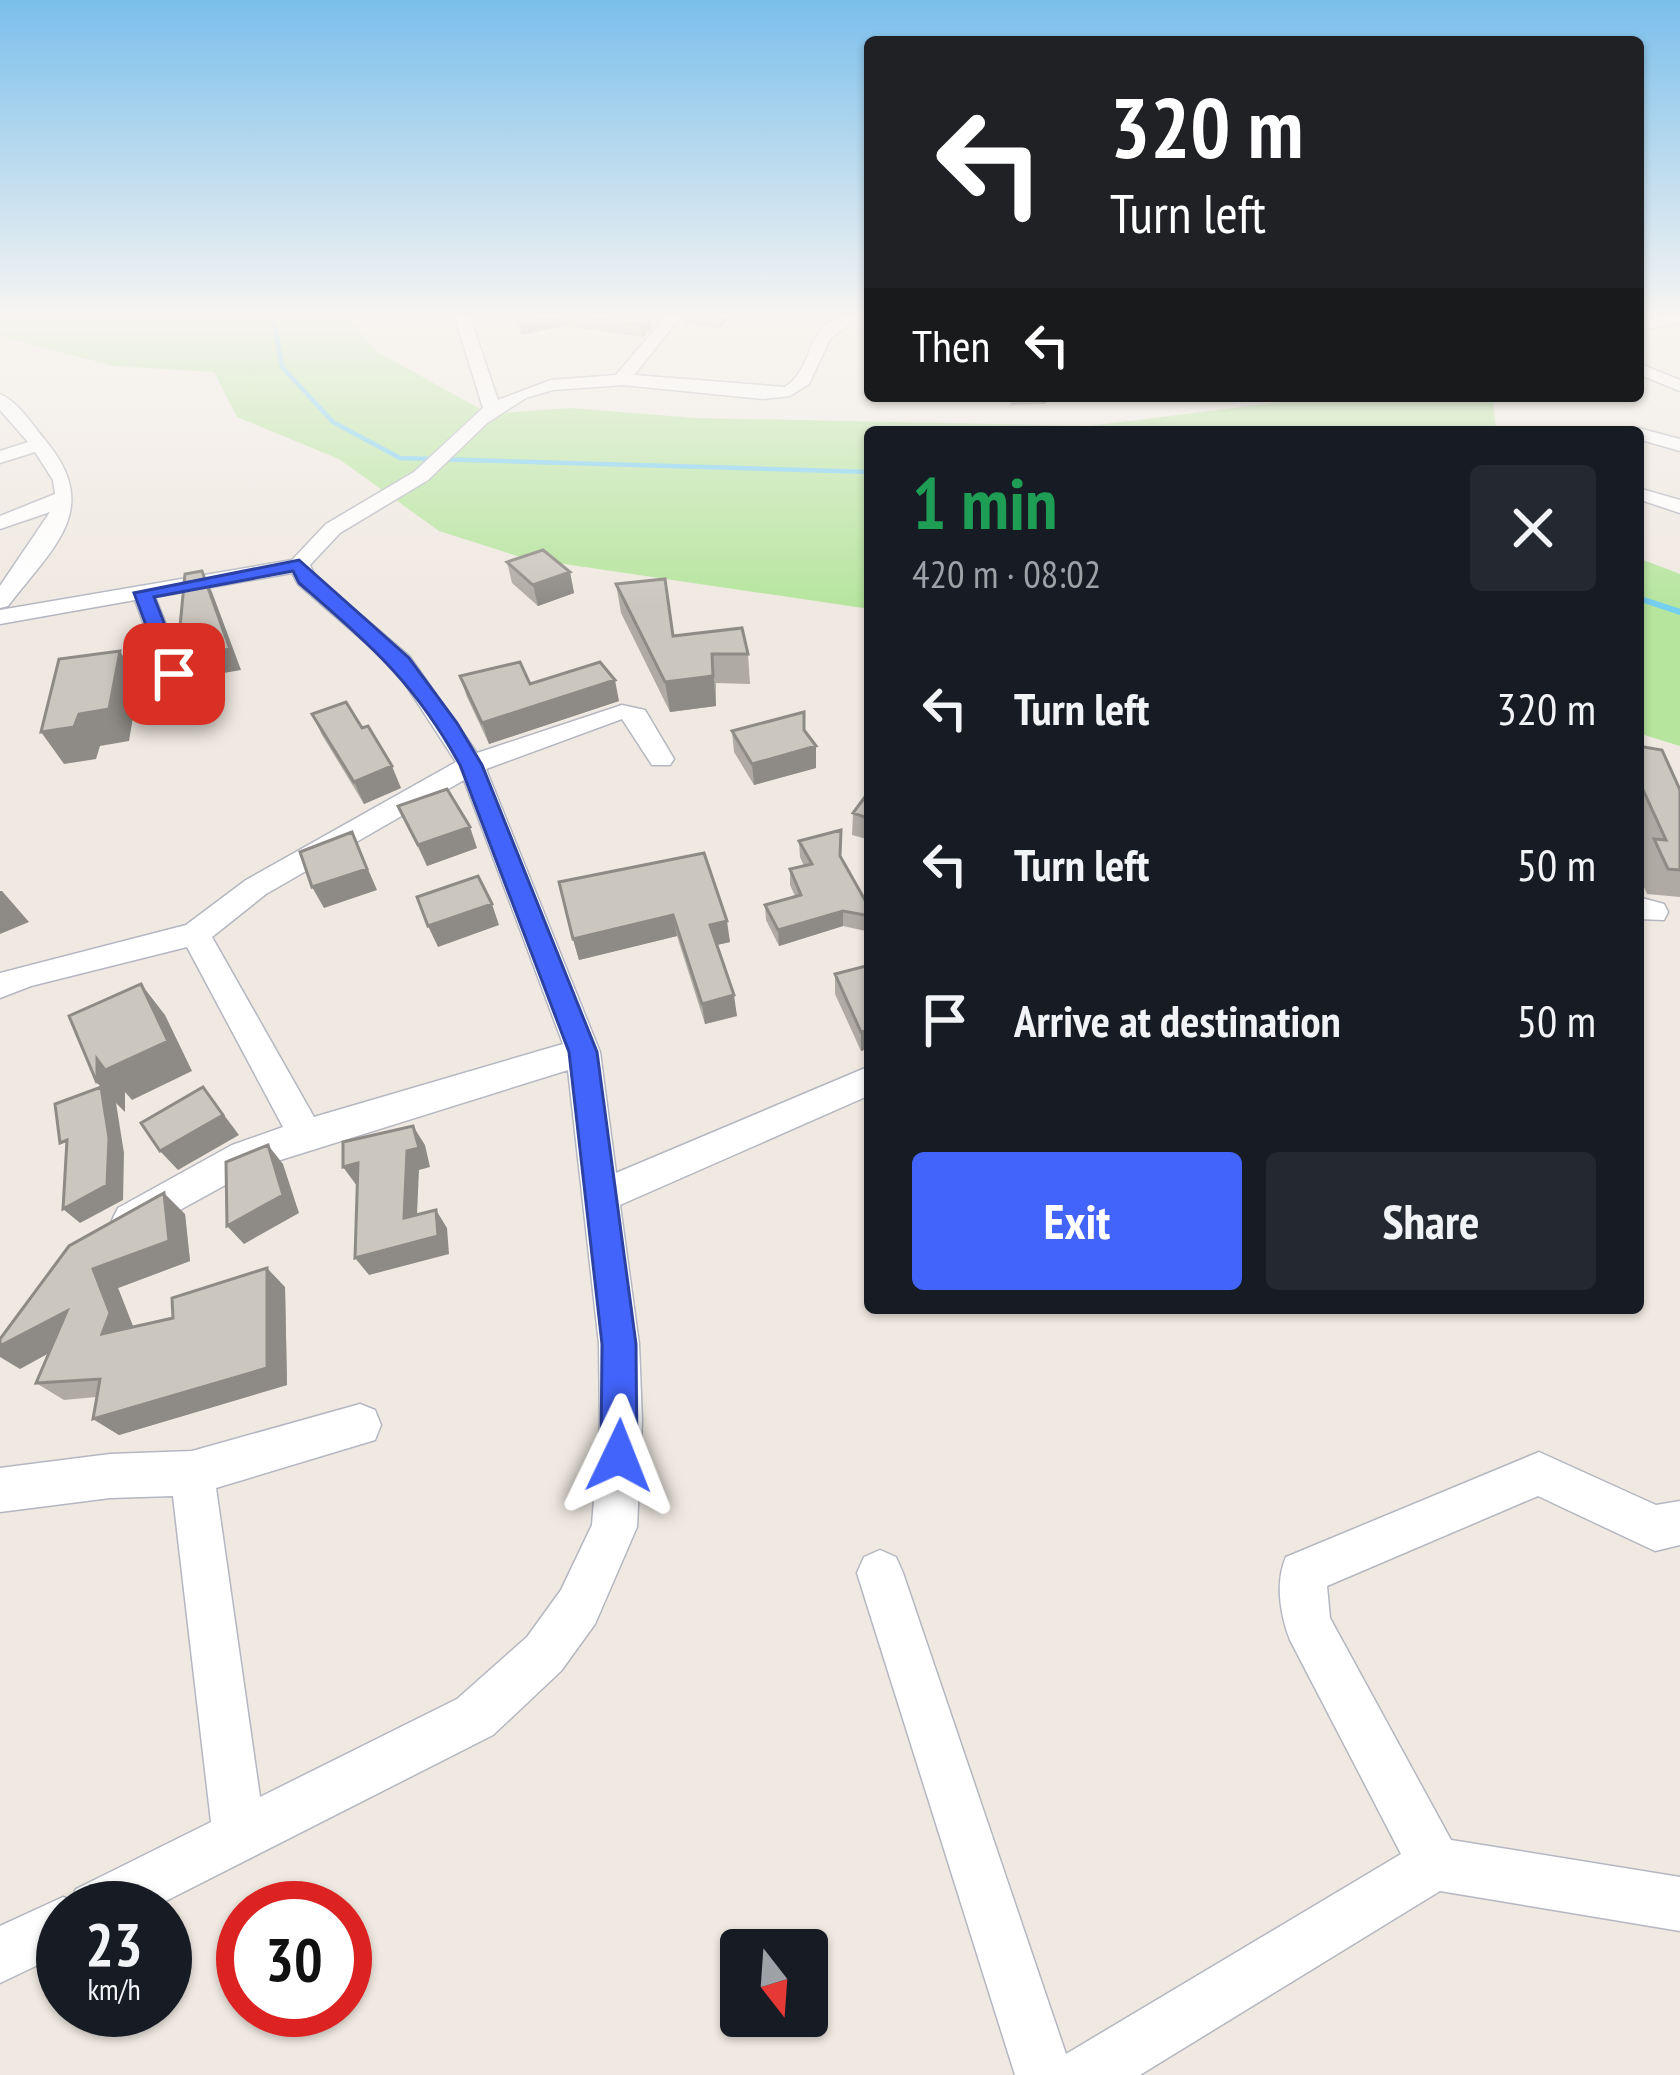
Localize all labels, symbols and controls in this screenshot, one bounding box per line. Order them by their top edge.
text: 320 m [1110,72,1303,181]
icon: left [912,84,1068,240]
text: Turn left [1110,178,1266,248]
icon: left [1014,312,1080,378]
text: Then [912,316,990,374]
text: 1 min [912,456,1057,549]
button: close [1470,465,1596,591]
text: 420 m · 08:02 [912,548,1101,599]
pin [123,623,225,725]
icon: arrive [141,641,207,707]
icon: left [912,675,978,741]
text: Turn left [1014,679,1149,737]
text: 320 m [1496,679,1596,737]
icon: left [912,831,978,897]
text: Turn left [1014,835,1149,893]
text: 50 m [1517,835,1596,893]
icon: arrive [912,987,978,1053]
text: Arrive at destination [1014,991,1341,1049]
text: 50 m [1517,991,1596,1049]
button: Exit [912,1152,1242,1290]
button: Share [1266,1152,1596,1290]
position arrow [556,1393,682,1519]
speed limit sign: 30 [216,1881,372,2037]
text: 23 [85,1905,143,1983]
north arrow [720,1929,828,2037]
map controls [720,1929,828,2037]
text: km/h [87,1969,141,2008]

